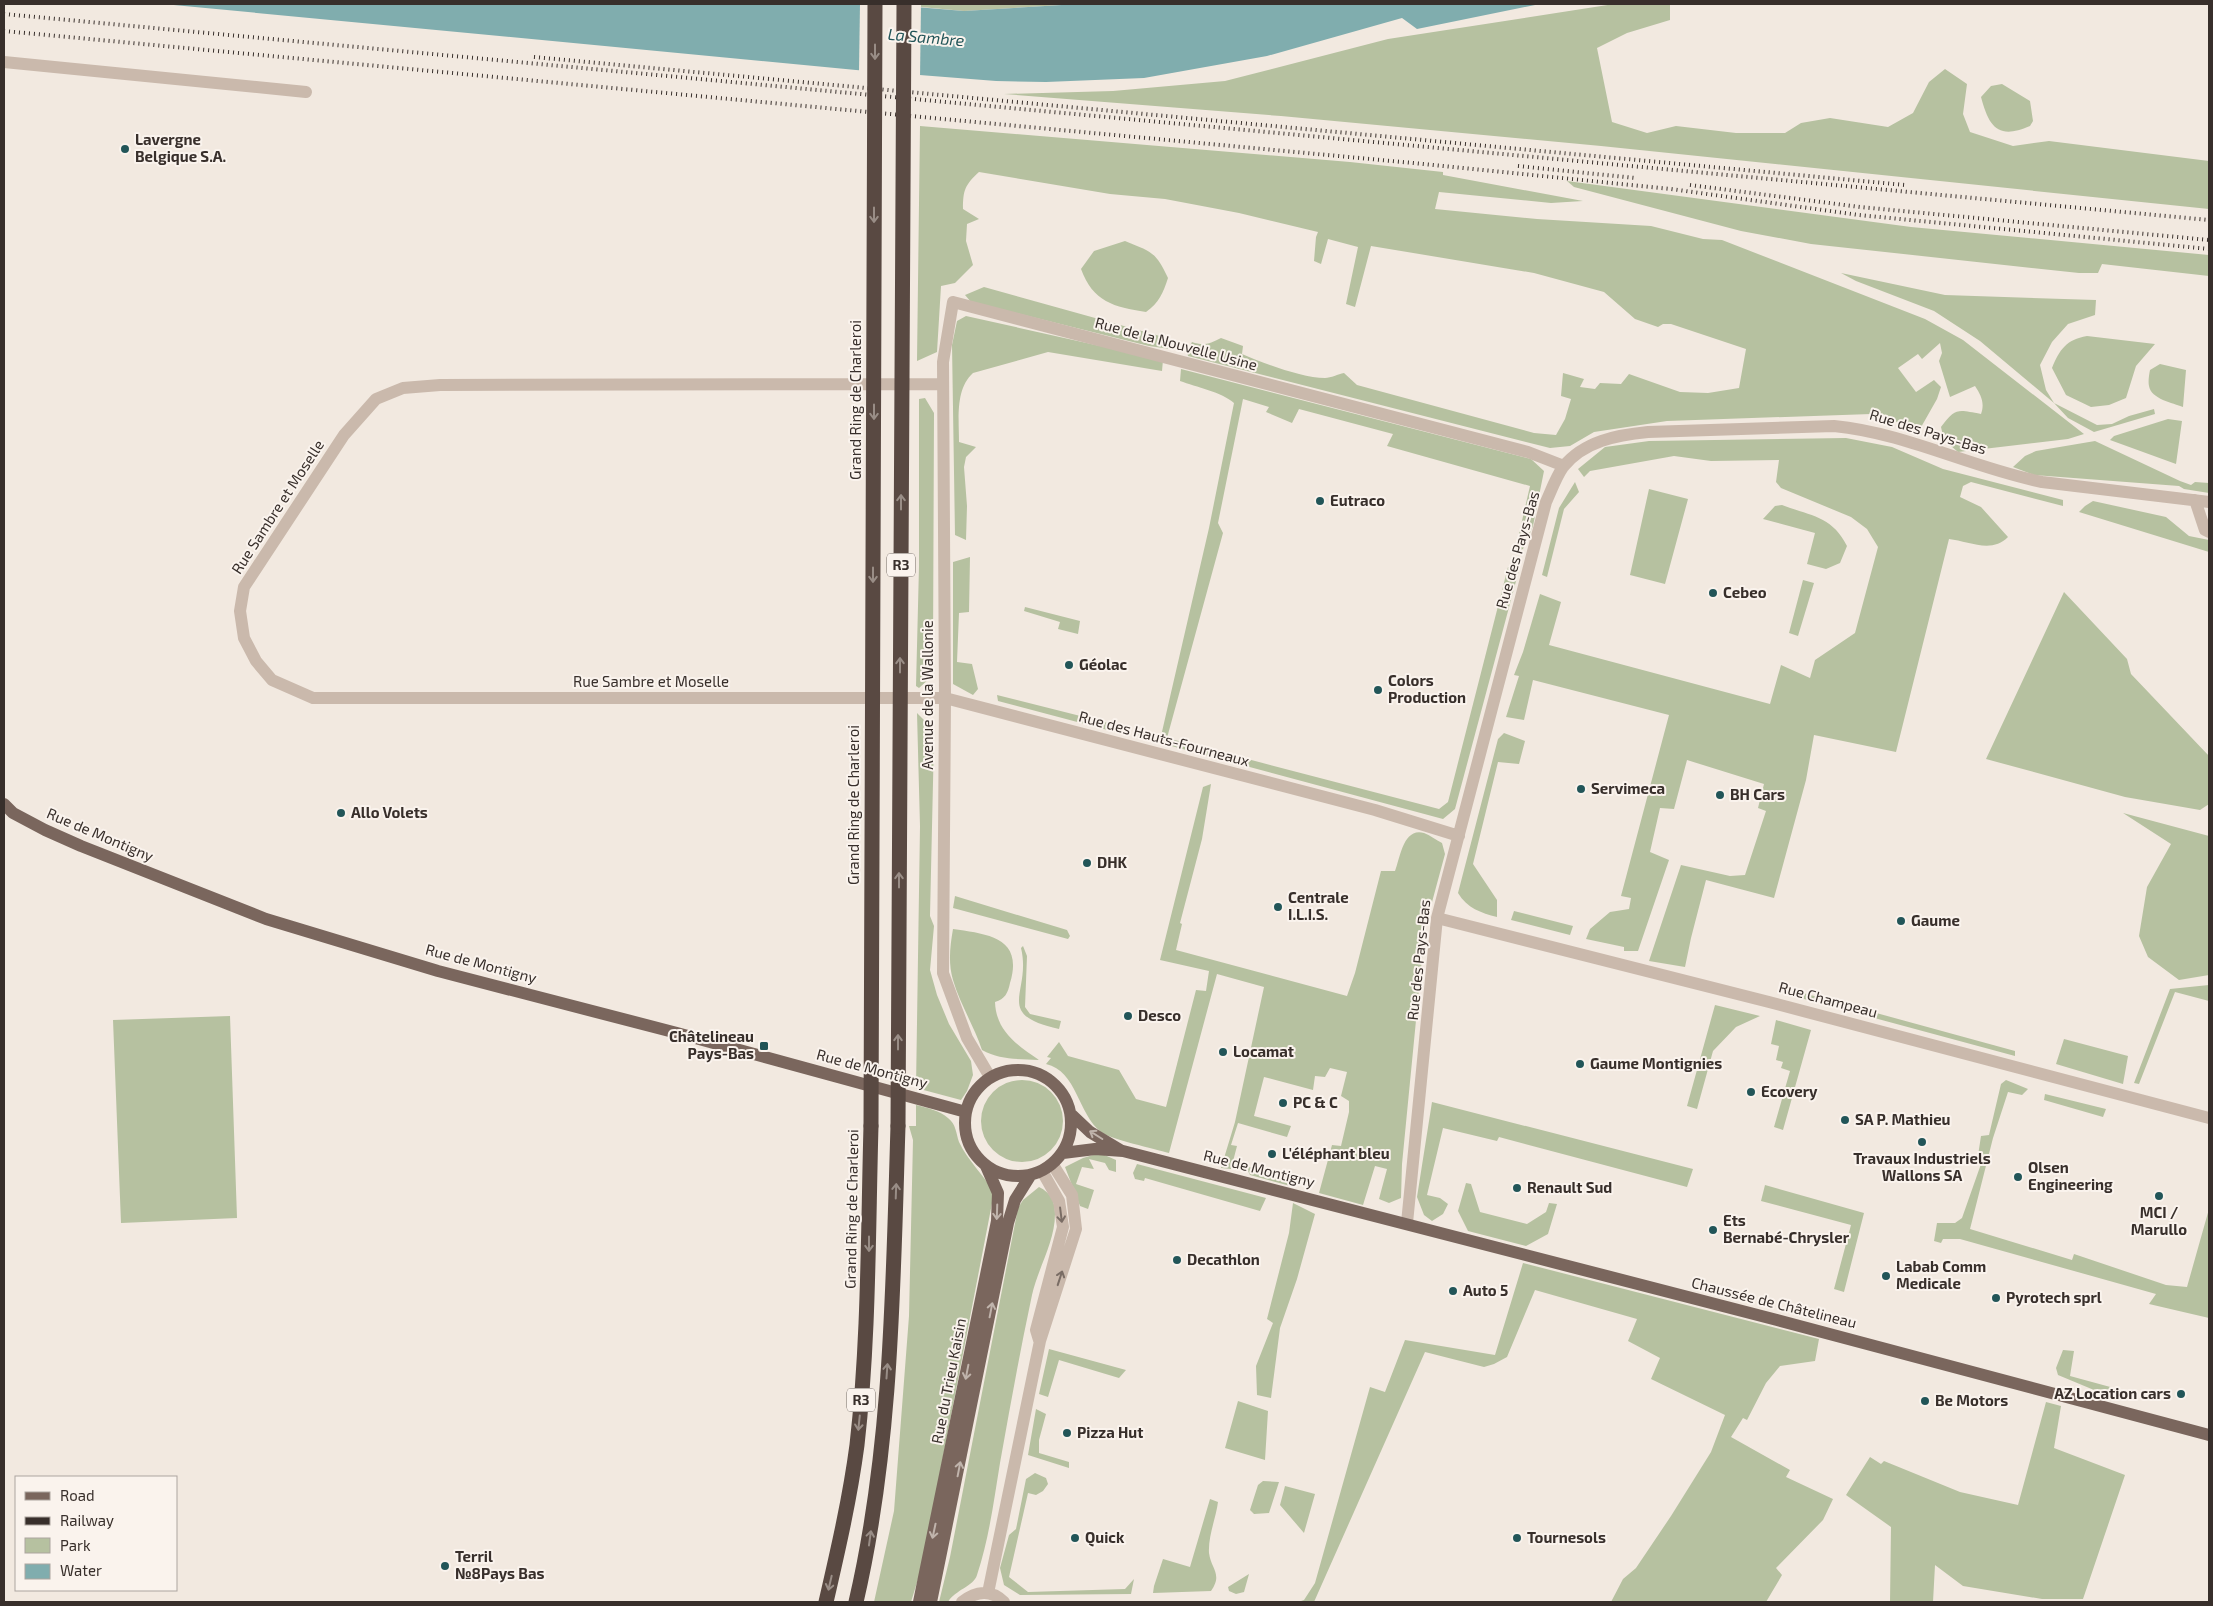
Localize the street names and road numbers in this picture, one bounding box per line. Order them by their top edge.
street label: Rue de la Nouvelle Usine [1093,313,1259,373]
street label: Grand Ring de Charleroi [846,320,864,480]
street label: Rue des Pays-Bas [1868,405,1989,457]
street label: Rue Sambre et Moselle [227,436,327,577]
street label: Rue des Pays-Bas [1492,489,1542,611]
road number: R3 [887,554,915,576]
street label: Avenue de la Wallonie [918,620,936,770]
street label: Rue Sambre et Moselle [573,672,729,690]
street label: Rue des Hauts-Fourneaux [1077,707,1252,770]
street label: Grand Ring de Charleroi [844,725,862,885]
street label: Rue de Montigny [44,804,156,865]
street label: Rue des Pays-Bas [1403,899,1433,1021]
street label: Rue de Montigny [424,940,539,987]
street label: Rue Champeau [1777,977,1880,1021]
street label: Rue de Montigny [815,1045,930,1092]
street label: Grand Ring de Charleroi [841,1129,861,1289]
street label: Rue de Montigny [1202,1145,1317,1191]
street label: Chaussée de Châtelineau [1690,1273,1859,1331]
street label: Rue du Trieu Kaisin [927,1317,969,1445]
road number: R3 [847,1388,875,1412]

